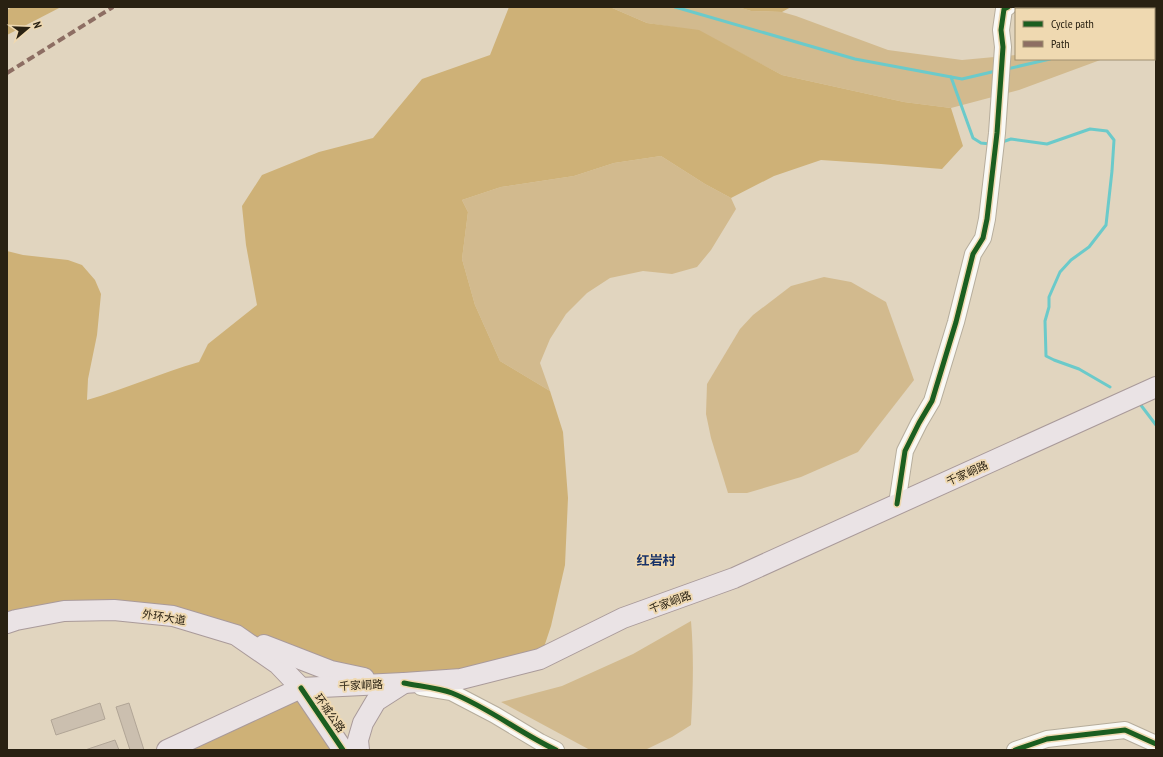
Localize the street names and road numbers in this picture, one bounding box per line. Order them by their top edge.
street label: 千家峒路 [944,458,990,488]
street label: 千家峒路 [647,588,693,616]
street label: 外环大道 [141,607,187,627]
street label: 千家峒路 [339,677,383,693]
street label: 环城公路 [312,691,348,735]

